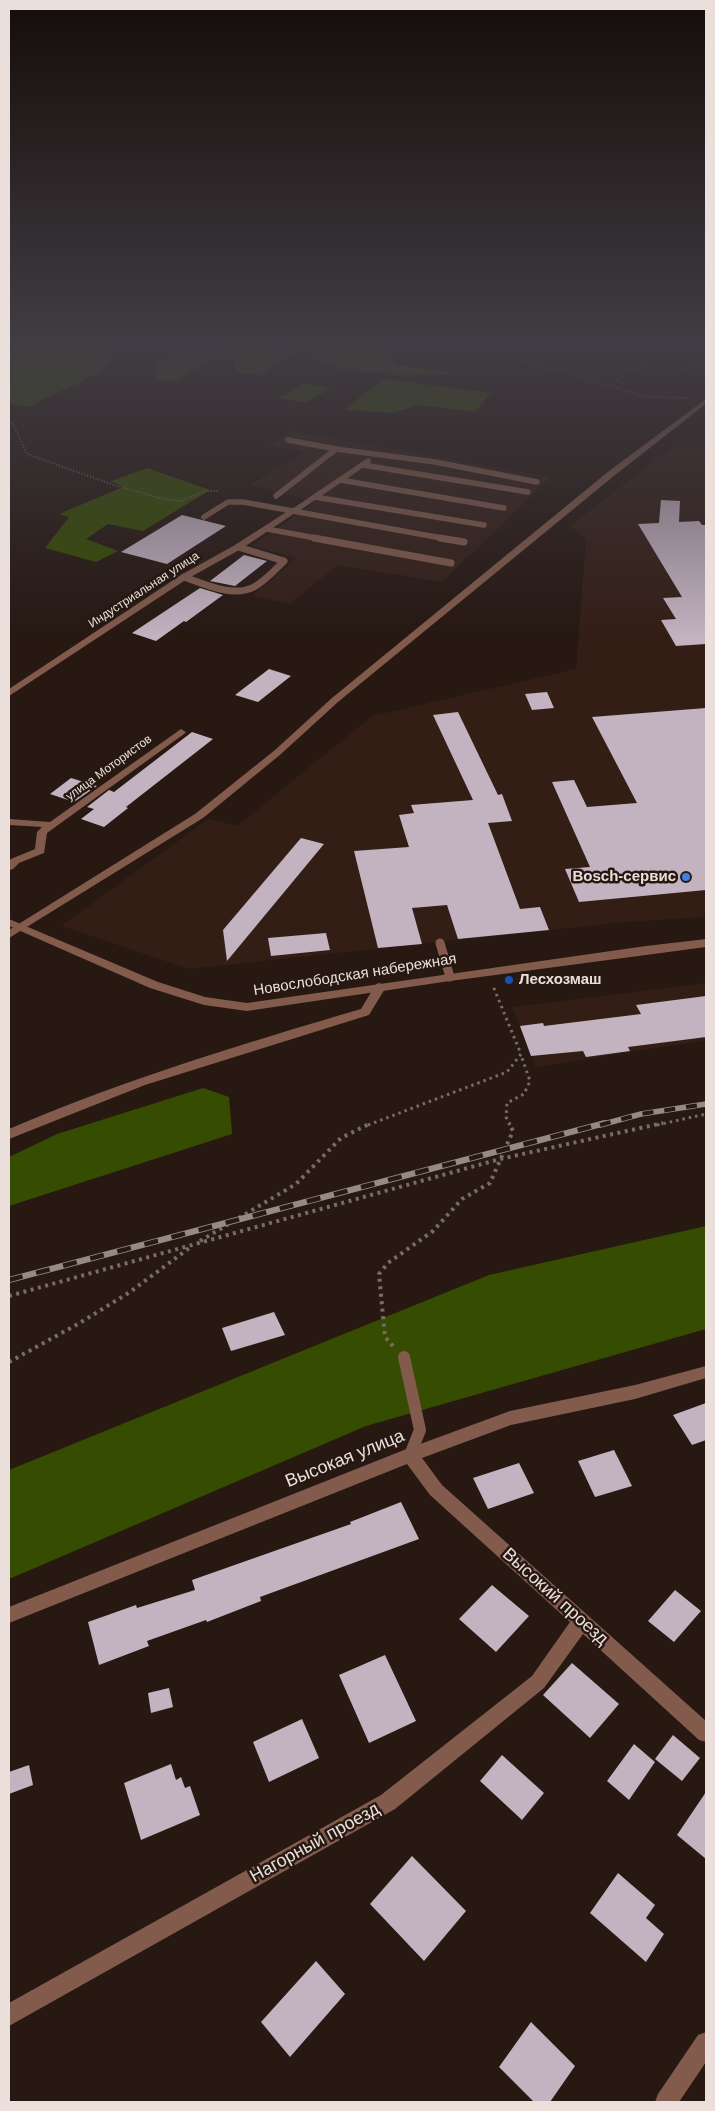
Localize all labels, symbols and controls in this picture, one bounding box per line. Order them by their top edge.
street label: Индустриальная улица [86,549,202,631]
street label: улица Мотористов [63,732,155,804]
place label: Bosch-сервис [573,868,676,886]
marker: Bosch-сервис [680,871,692,883]
street label: Новослободская набережная [252,950,458,1000]
place label: Лесхозмаш [519,971,602,989]
marker: Лесхозмаш [503,974,515,986]
street label: Высокая улица [282,1425,408,1493]
street label: Высокий проезд [498,1544,612,1650]
street label: Нагорный проезд [246,1798,384,1888]

